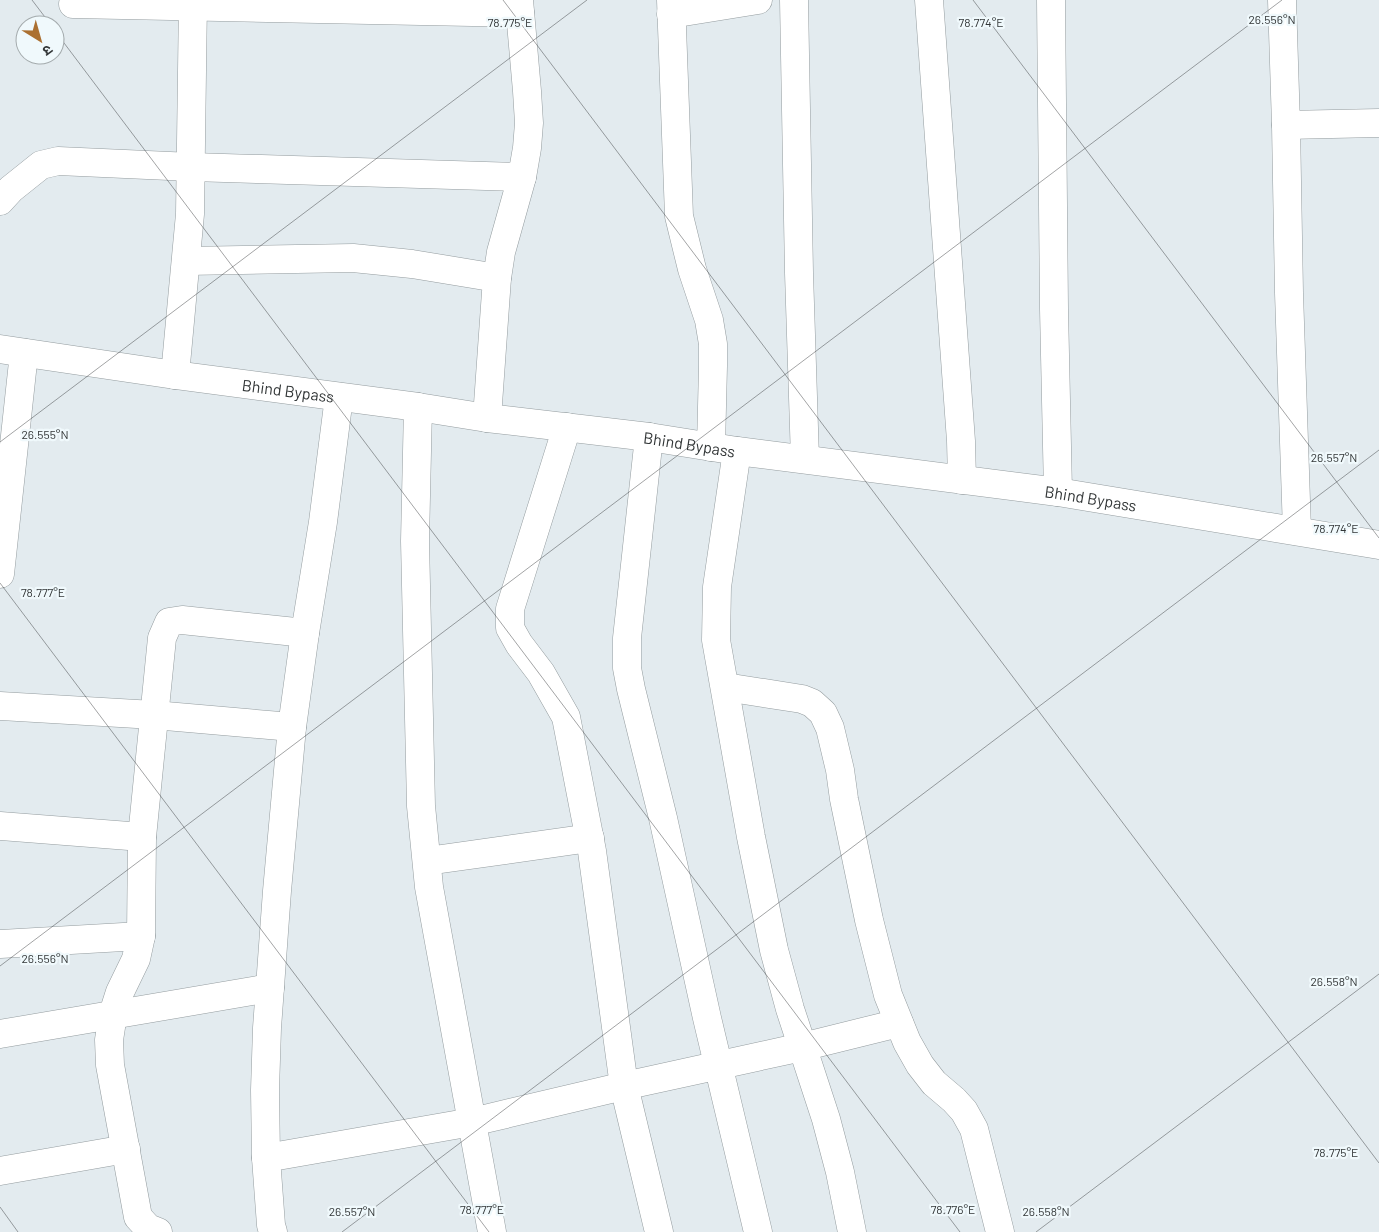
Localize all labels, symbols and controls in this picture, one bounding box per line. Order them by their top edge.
text: 26.556°N [1248,12,1296,26]
north arrow [15,15,65,65]
text: 78.775°E [488,15,532,29]
text: 78.774°E [958,15,1004,29]
text: उ [39,42,57,61]
street label: Bhind Bypass [241,374,335,405]
text: 26.555°N [21,427,69,441]
street label: Bhind Bypass [643,427,737,460]
text: 26.557°N [1311,450,1357,464]
street label: Bhind Bypass [1044,481,1138,514]
text: 78.774°E [1313,521,1359,535]
text: 78.777°E [21,585,65,599]
text: 26.556°N [21,951,69,965]
text: 26.558°N [1310,974,1358,988]
text: 78.775°E [1314,1145,1358,1159]
text: 78.777°E [460,1202,504,1216]
text: 78.776°E [931,1202,975,1216]
text: 26.557°N [329,1204,375,1218]
text: 26.558°N [1022,1204,1070,1218]

